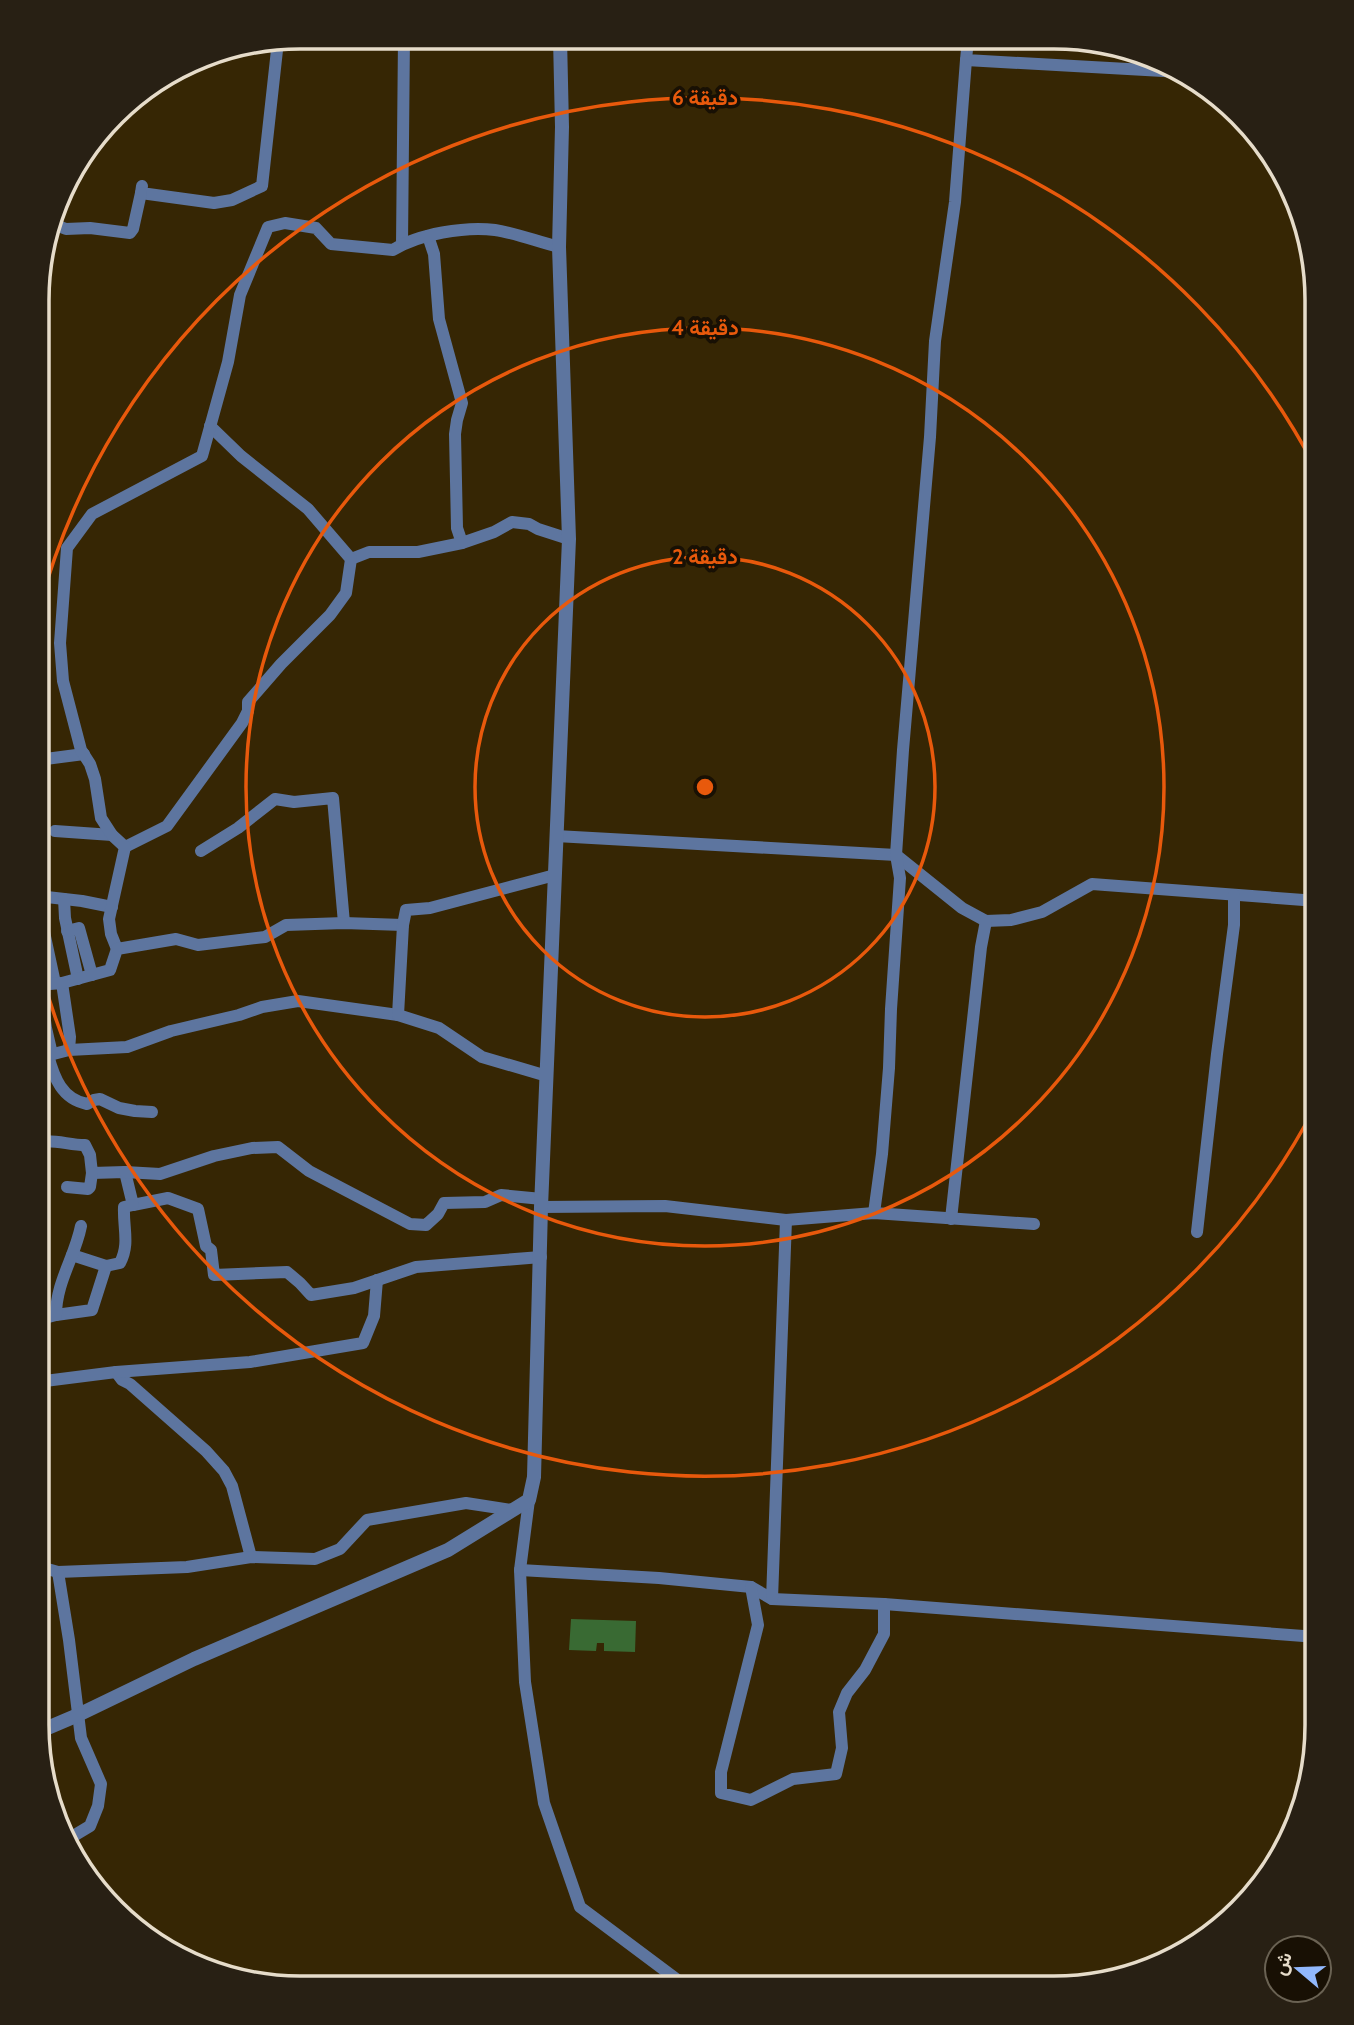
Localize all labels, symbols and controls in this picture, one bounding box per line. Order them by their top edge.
text: 6 دقيقة [672,85,738,110]
text: 4 دقيقة [671,315,739,340]
text: 2 دقيقة [672,544,738,569]
centre of rings [693,775,717,799]
north arrow [1263,1934,1333,2004]
text: ش [1268,1949,1297,1978]

